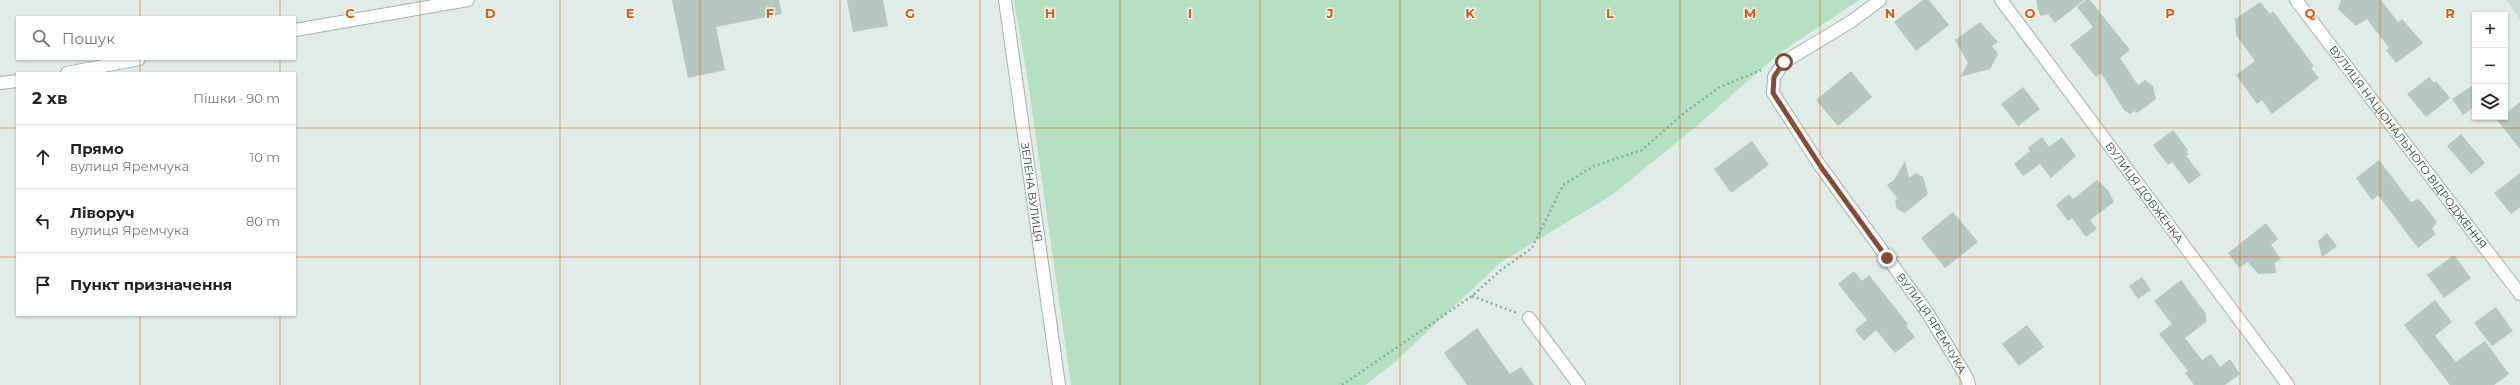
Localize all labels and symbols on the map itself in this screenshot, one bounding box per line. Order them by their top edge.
text: C [345,5,355,21]
text: D [485,5,496,21]
text: E [626,5,635,21]
text: F [766,5,774,21]
text: G [905,5,915,21]
text: H [1045,5,1055,21]
text: I [1188,5,1192,21]
text: J [1325,5,1334,21]
text: K [1465,5,1475,21]
text: L [1606,5,1614,21]
text: M [1744,5,1756,21]
text: N [1885,5,1895,21]
text: O [2025,5,2036,21]
text: P [2165,5,2175,21]
text: Q [2305,5,2316,21]
text: R [2445,5,2455,21]
street label: ВУЛИЦЯ НАЦІОНАЛЬНОГО ВІДРОДЖЕННЯ [2326,43,2490,252]
route start [1775,53,1793,71]
street label: ВУЛИЦЯ ДОВЖЕНКА [2102,139,2187,246]
street label: ЗЕЛЕНА ВУЛИЦЯ [1018,141,1046,243]
route end [1878,249,1896,267]
street label: ВУЛИЦЯ ЯРЕМЧУКА [1894,270,1970,377]

